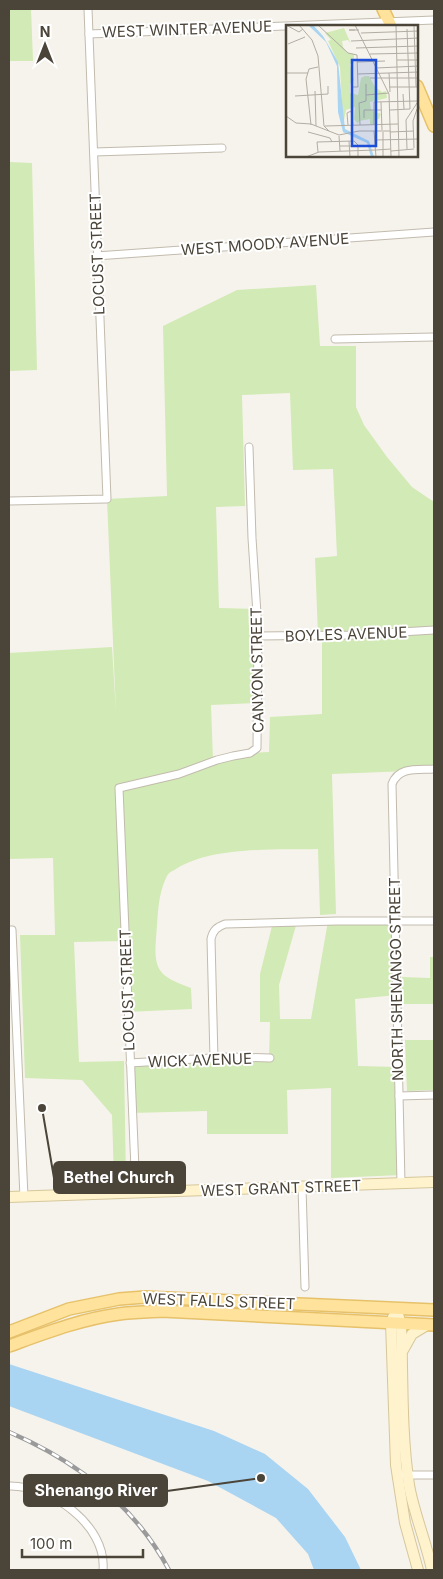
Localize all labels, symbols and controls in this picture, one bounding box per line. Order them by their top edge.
street label: WEST WINTER AVENUE [102,17,272,41]
north arrow [20,20,70,70]
text: N [40,23,50,40]
inset map [286,25,418,158]
street label: LOCUST STREET [85,193,109,315]
street label: WEST MOODY AVENUE [180,229,350,259]
street label: CANYON STREET [246,607,268,733]
street label: BOYLES AVENUE [284,622,408,646]
street label: NORTH SHENANGO STREET [385,877,407,1081]
street label: LOCUST STREET [115,929,139,1051]
street label: WICK AVENUE [148,1049,252,1071]
callout: Bethel Church [54,1162,185,1193]
text: Bethel Church [64,1167,174,1187]
street label: WEST GRANT STREET [201,1176,361,1200]
street label: WEST FALLS STREET [142,1289,296,1313]
callout: Shenango River [24,1475,167,1506]
text: Shenango River [34,1480,158,1500]
scale bar [22,1526,144,1558]
text: 100 m [30,1534,72,1553]

